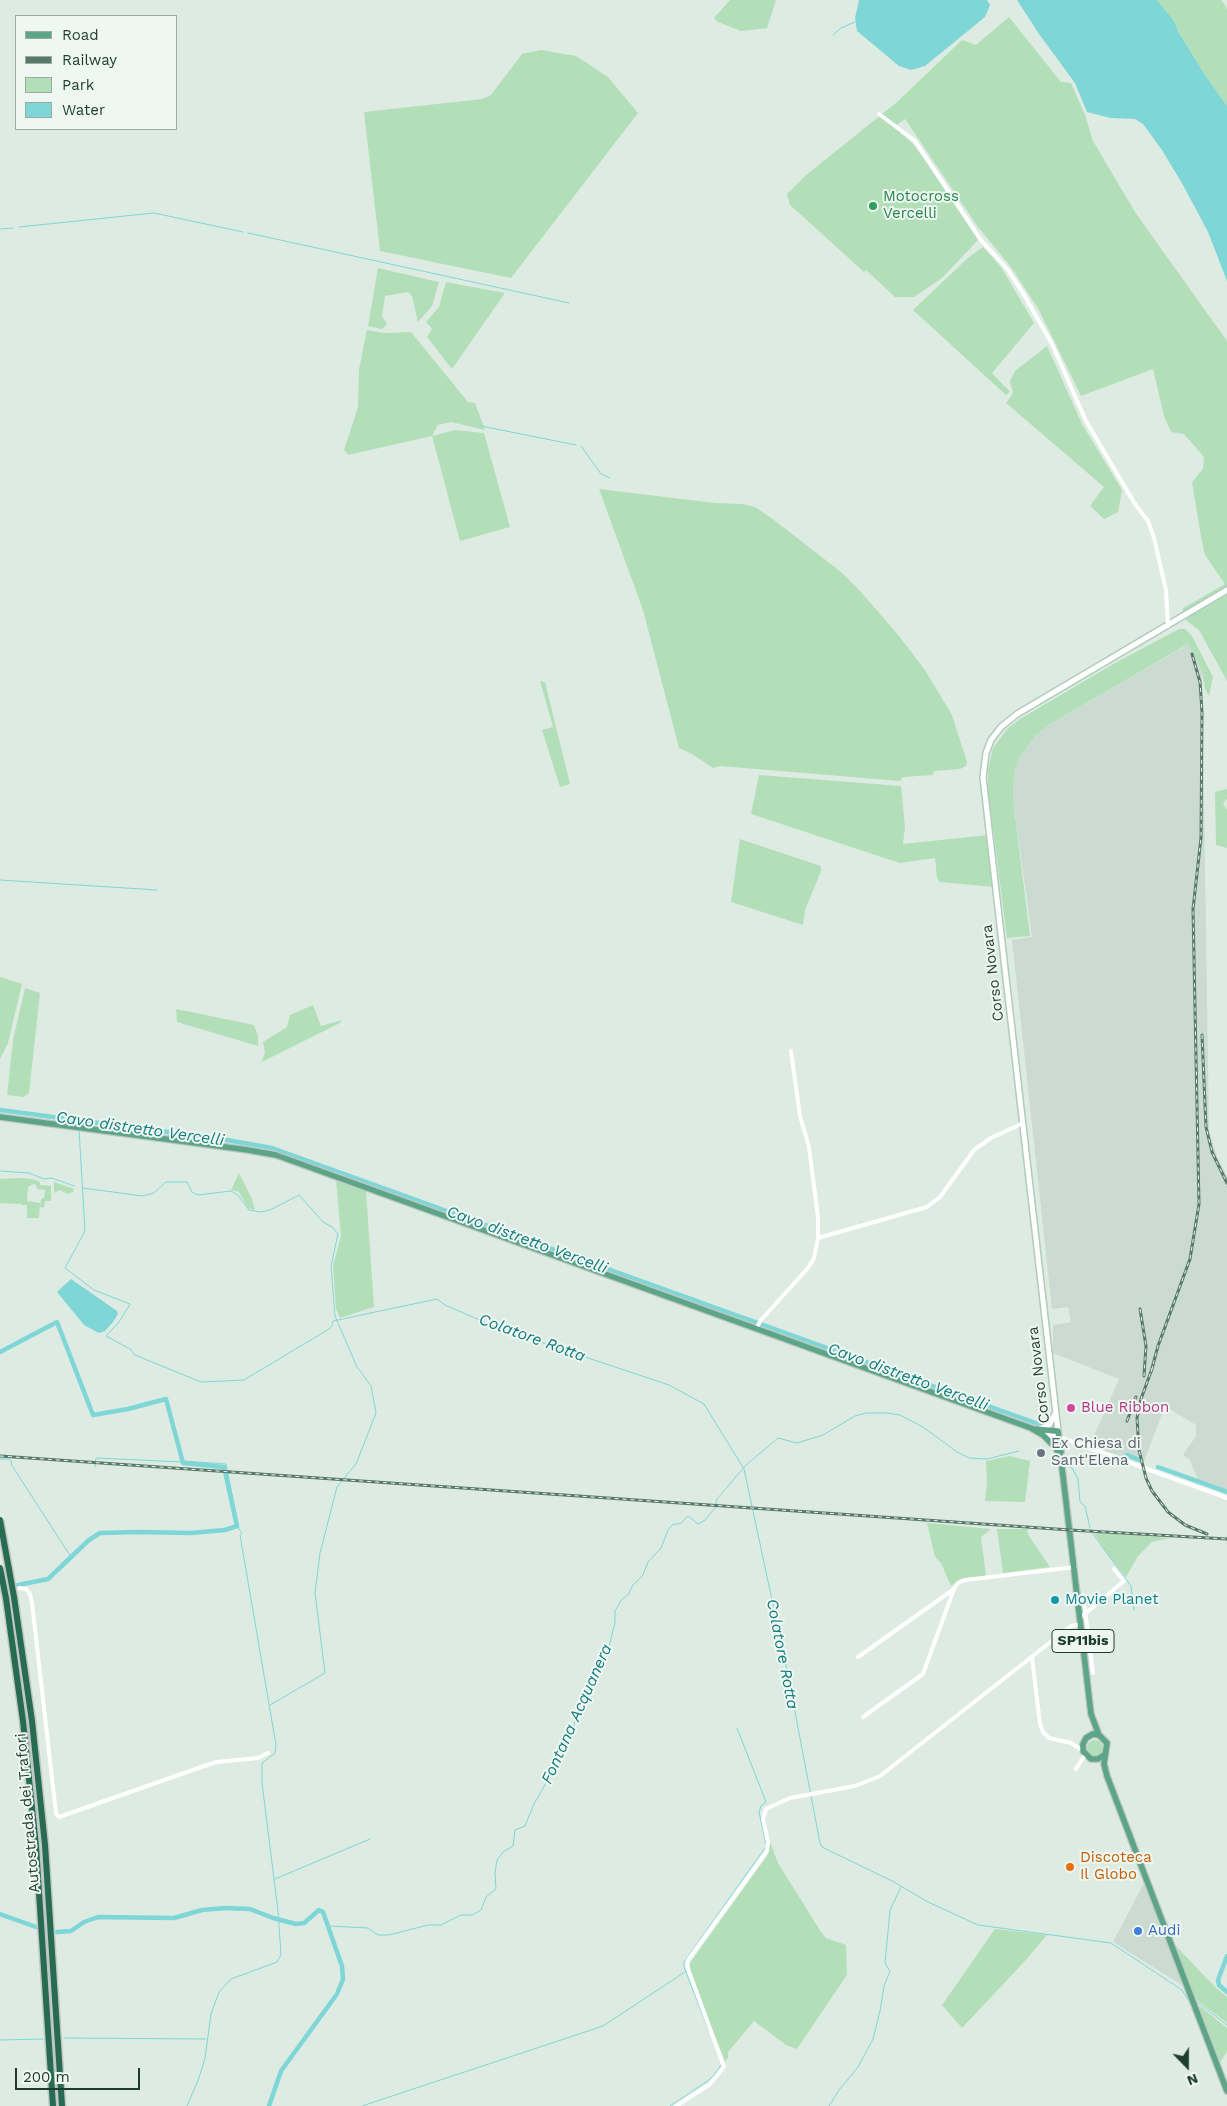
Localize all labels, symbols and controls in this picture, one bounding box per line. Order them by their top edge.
legend [15,15,178,130]
text: Road [62,26,99,44]
text: Railway [62,51,117,69]
text: Park [62,76,94,94]
text: Water [62,101,105,119]
place label: Motocross Vercelli [883,188,959,223]
marker: Motocross Vercelli [867,200,879,212]
street label: Corso Novara [978,924,1008,1022]
water label: Cavo distretto Vercelli [55,1108,225,1150]
water label: Cavo distretto Vercelli [444,1202,610,1278]
water label: Colatore Rotta [476,1310,588,1366]
street label: Corso Novara [1024,1326,1054,1424]
water label: Cavo distretto Vercelli [825,1339,991,1415]
place label: Blue Ribbon [1081,1399,1169,1417]
marker: Blue Ribbon [1065,1402,1077,1414]
place label: Ex Chiesa di Sant'Elena [1051,1435,1141,1470]
marker: Ex Chiesa di Sant'Elena [1035,1447,1047,1459]
place label: Movie Planet [1065,1591,1158,1609]
marker: Movie Planet [1049,1594,1061,1606]
water label: Colatore Rotta [762,1597,802,1711]
road number: SP11bis [1052,1630,1114,1652]
water label: Fontana Acquanera [538,1641,616,1787]
street label: Autostrada dei Trafori [12,1732,44,1894]
place label: Discoteca Il Globo [1080,1849,1152,1884]
marker: Discoteca Il Globo [1064,1861,1076,1873]
place label: Audi [1148,1922,1180,1940]
marker: Audi [1132,1925,1144,1937]
north arrow [1162,2041,1212,2091]
scale bar [18,2058,142,2090]
text: 200 m [23,2068,70,2086]
text: N [1185,2071,1200,2089]

